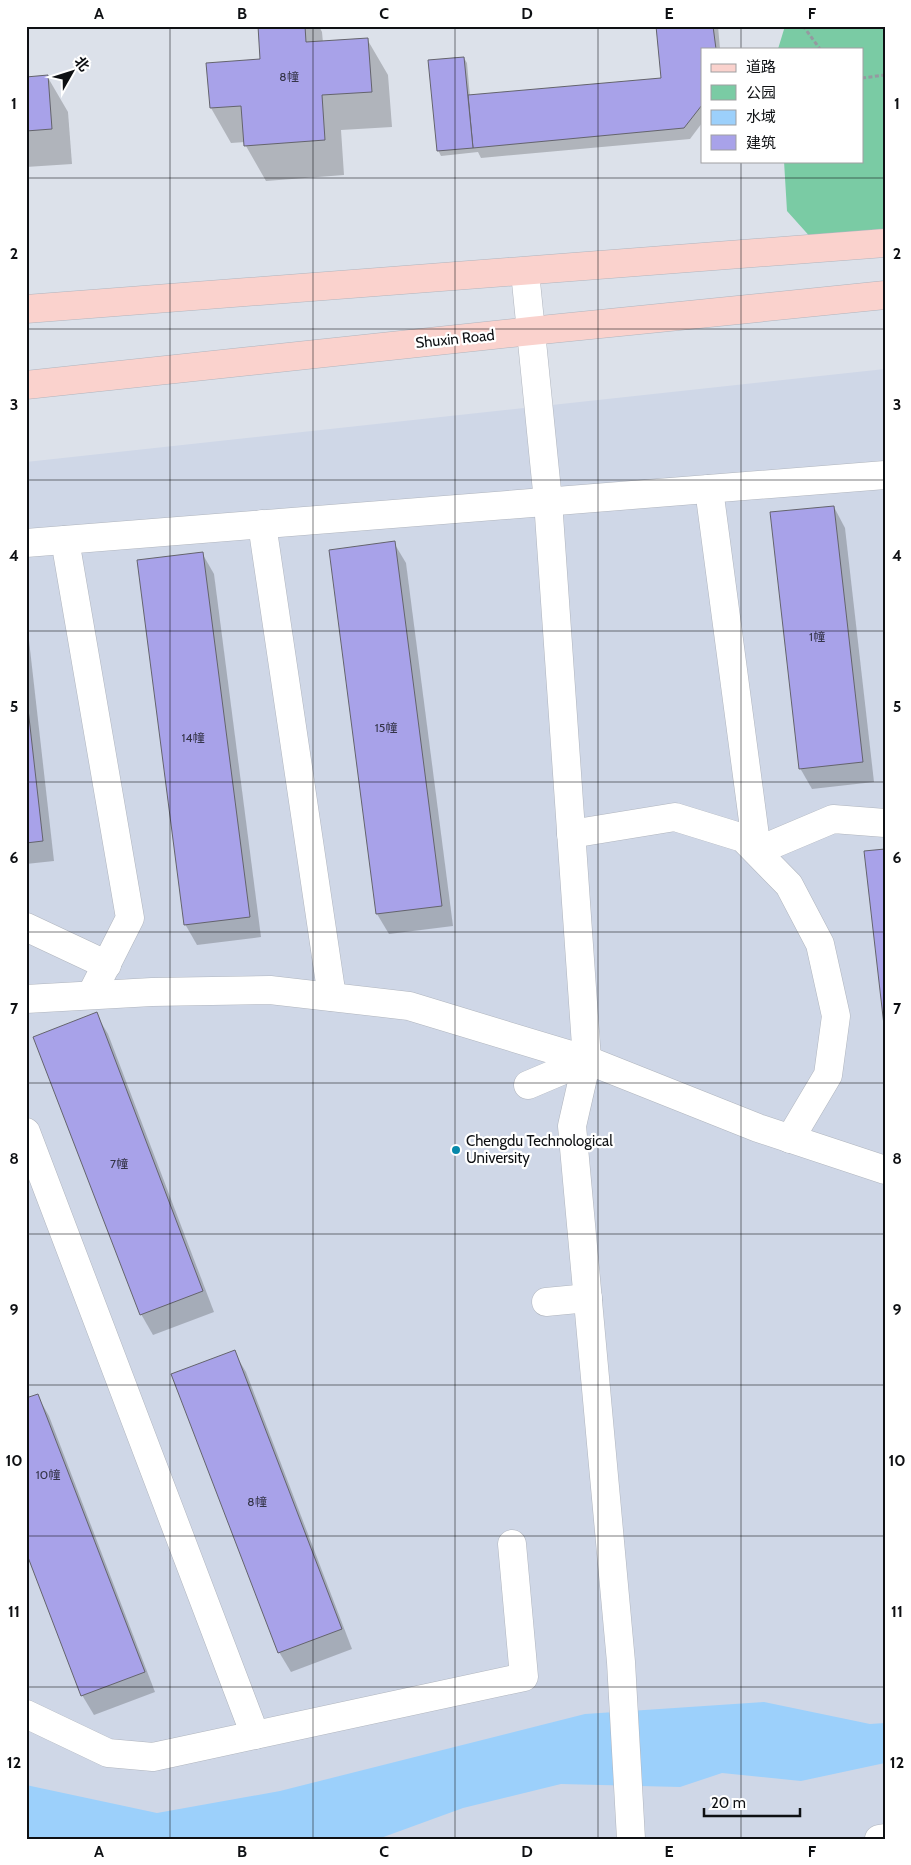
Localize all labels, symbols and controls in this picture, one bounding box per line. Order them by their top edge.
text: A [94,4,104,23]
text: B [237,4,247,23]
text: C [379,4,389,23]
text: D [521,4,533,23]
text: E [664,4,674,23]
text: F [808,4,817,23]
north arrow [48,48,98,98]
legend [701,48,864,162]
text: 北 [71,53,94,75]
text: 道路 [746,58,776,76]
house number: 8幢 [279,69,299,84]
text: 公园 [746,84,776,102]
text: 1 [11,94,17,113]
text: 1 [894,94,900,113]
text: 水域 [746,108,776,126]
text: 建筑 [746,134,776,152]
text: 2 [10,244,18,263]
text: 2 [893,244,901,263]
street label: Shuxin Road [415,326,495,352]
text: 3 [10,395,18,414]
text: 3 [893,395,901,414]
text: 4 [9,546,19,565]
text: 4 [892,546,902,565]
house number: 1幢 [809,629,825,644]
text: 5 [10,697,18,716]
text: 5 [893,697,901,716]
house number: 15幢 [375,720,397,735]
house number: 14幢 [182,730,204,745]
text: 6 [10,848,19,867]
text: 6 [893,848,902,867]
text: 7 [10,999,19,1018]
text: 7 [893,999,902,1018]
place label: Chengdu Technological University [466,1132,613,1167]
marker: Chengdu Technological University [450,1144,462,1156]
text: 8 [9,1149,19,1168]
text: 8 [892,1149,902,1168]
house number: 7幢 [110,1156,128,1171]
text: 9 [10,1300,19,1319]
text: 9 [893,1300,902,1319]
text: 10 [5,1451,23,1470]
text: 10 [888,1451,906,1470]
house number: 10幢 [36,1467,60,1482]
house number: 8幢 [247,1494,267,1509]
text: 11 [8,1602,20,1621]
text: 11 [891,1602,903,1621]
text: 12 [7,1753,21,1772]
text: 12 [890,1753,904,1772]
scale bar [704,1785,800,1817]
text: 20 m [711,1794,746,1812]
text: A [94,1842,104,1861]
text: B [237,1842,247,1861]
text: C [379,1842,389,1861]
text: D [521,1842,533,1861]
text: E [664,1842,674,1861]
text: F [808,1842,817,1861]

